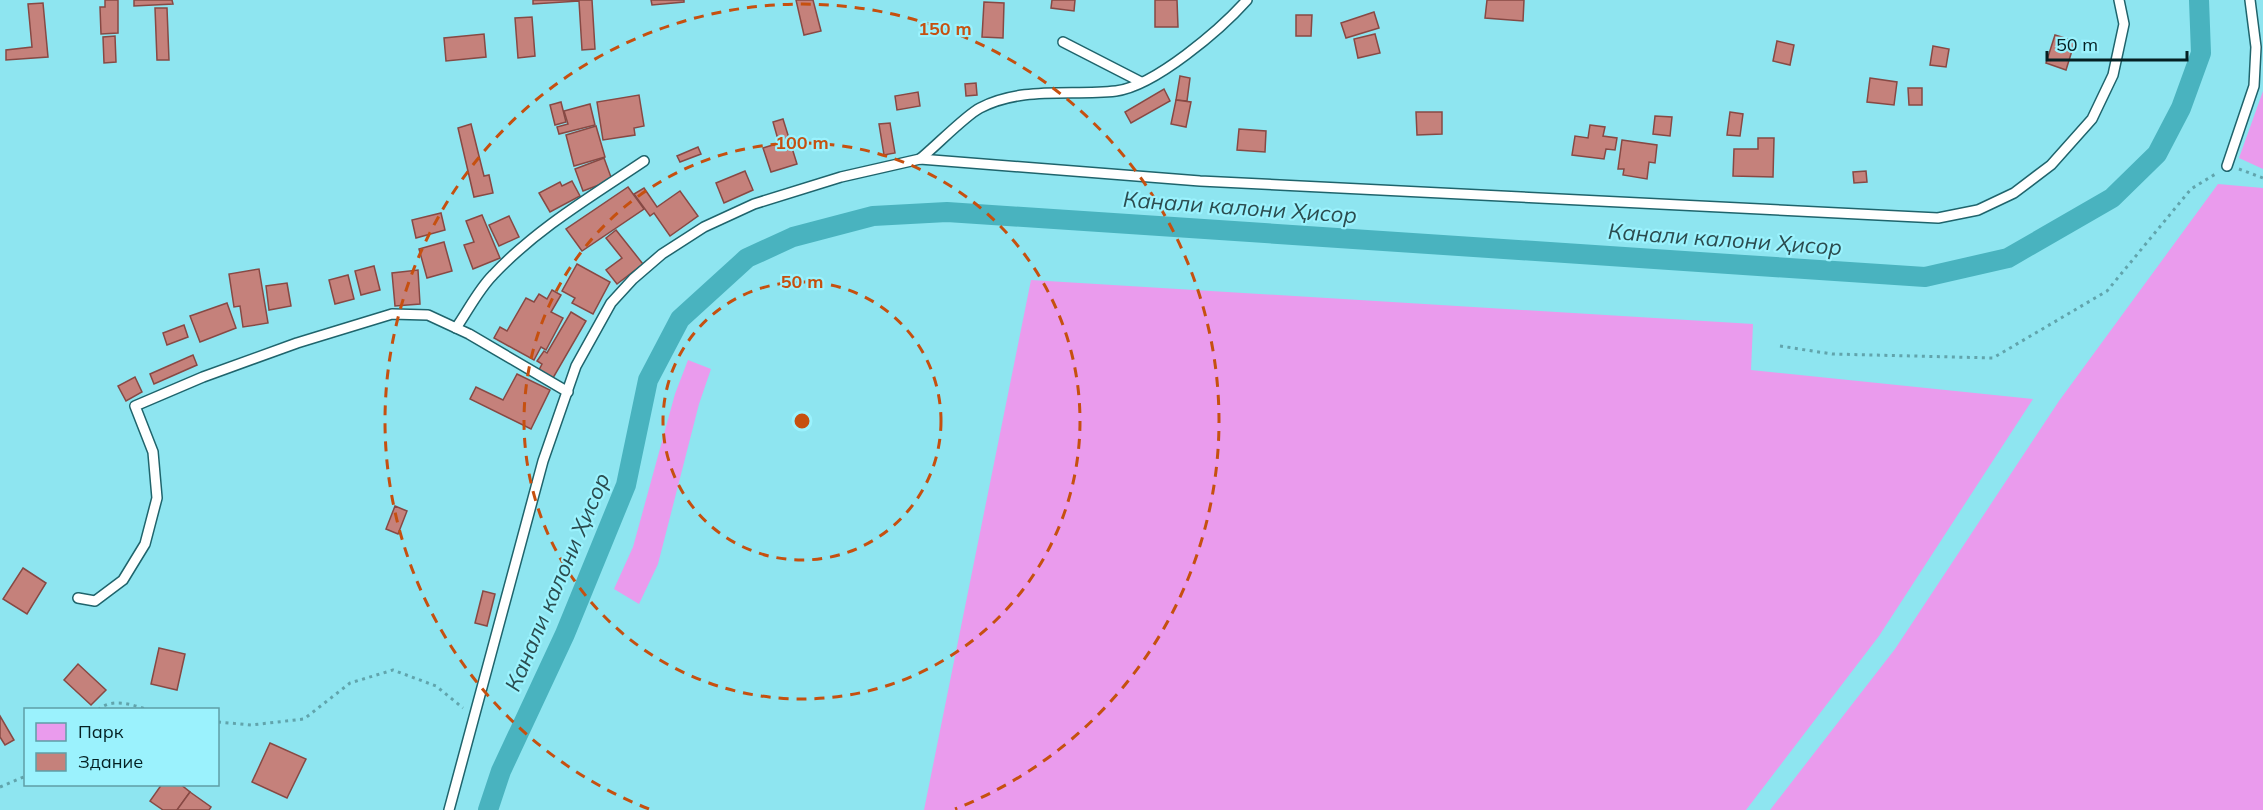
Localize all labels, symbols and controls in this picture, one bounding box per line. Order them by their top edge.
text: 150 m [918,17,972,40]
scale bar [2047,24,2186,62]
text: 50 m [2056,33,2098,56]
text: 100 m [775,131,829,154]
water label: Канали калони Ҳисор [1122,185,1358,229]
water label: Канали калони Ҳисор [1607,217,1843,261]
text: 50 m [781,270,823,293]
centre of rings [792,411,812,431]
water label: Канали калони Ҳисор [498,469,616,695]
legend [24,708,219,786]
text: Парк [78,720,124,743]
text: Здание [78,750,143,773]

